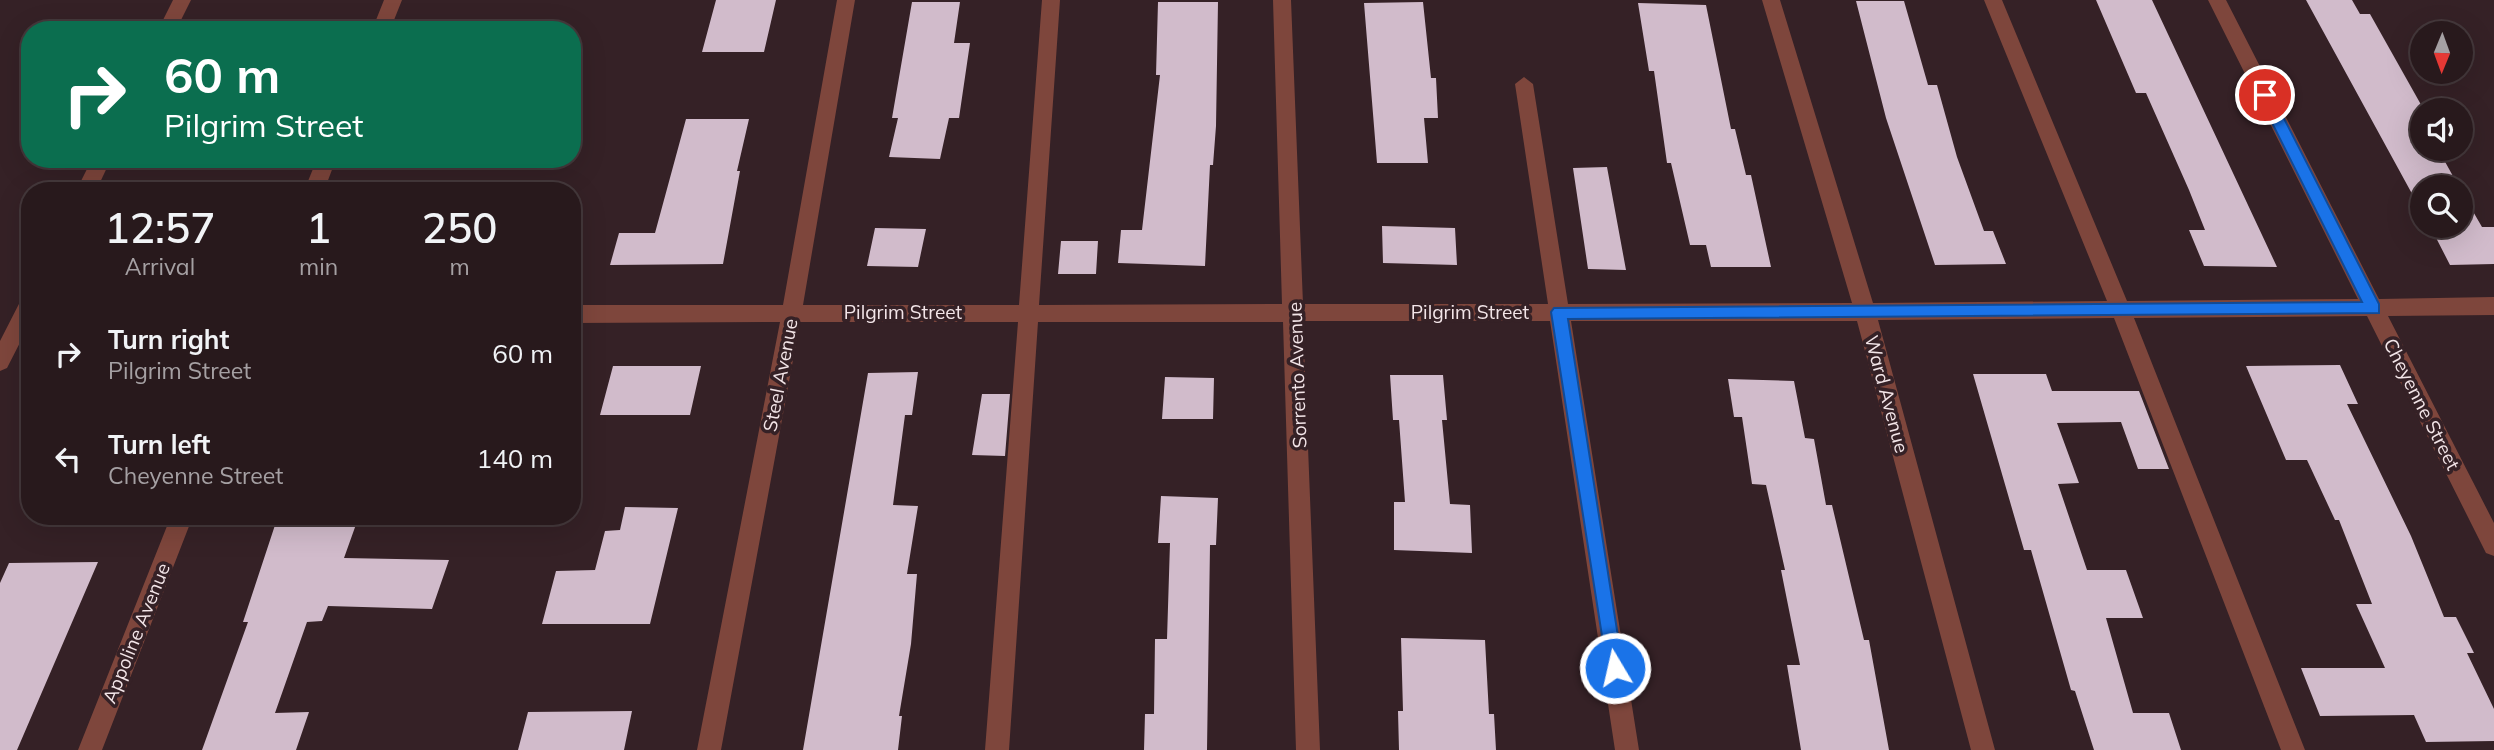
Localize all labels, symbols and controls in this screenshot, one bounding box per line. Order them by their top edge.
north arrow [2410,21,2473,84]
map controls [2410,21,2473,238]
text: 60 m [164,44,280,105]
icon: right [49,49,140,140]
pin [2235,65,2295,125]
icon: arrive [2246,76,2284,114]
button: sound [2410,98,2473,161]
text: Pilgrim Street [164,105,364,145]
button: search [2410,175,2473,238]
text: 12:57 [105,201,215,254]
text: 1 [306,201,331,254]
text: 250 [422,201,497,254]
text: Arrival [125,252,195,281]
text: min [299,252,338,281]
text: m [449,252,470,281]
street label: Pilgrim Street [844,300,963,324]
street label: Pilgrim Street [1411,300,1530,324]
street label: Sorrento Avenue [1282,301,1312,449]
street label: Steel Avenue [757,316,803,434]
text: Turn right [108,323,229,356]
street label: Ward Avenue [1860,333,1914,455]
street label: Cheyenne Street [2378,334,2466,474]
icon: right [49,335,87,373]
text: 60 m [492,337,553,370]
text: Pilgrim Street [108,356,251,385]
text: Turn left [108,428,210,461]
icon: left [49,440,87,478]
text: 140 m [477,442,553,475]
text: Cheyenne Street [108,461,283,490]
street label: Appoline Avenue [97,559,175,707]
position arrow [1578,631,1652,705]

